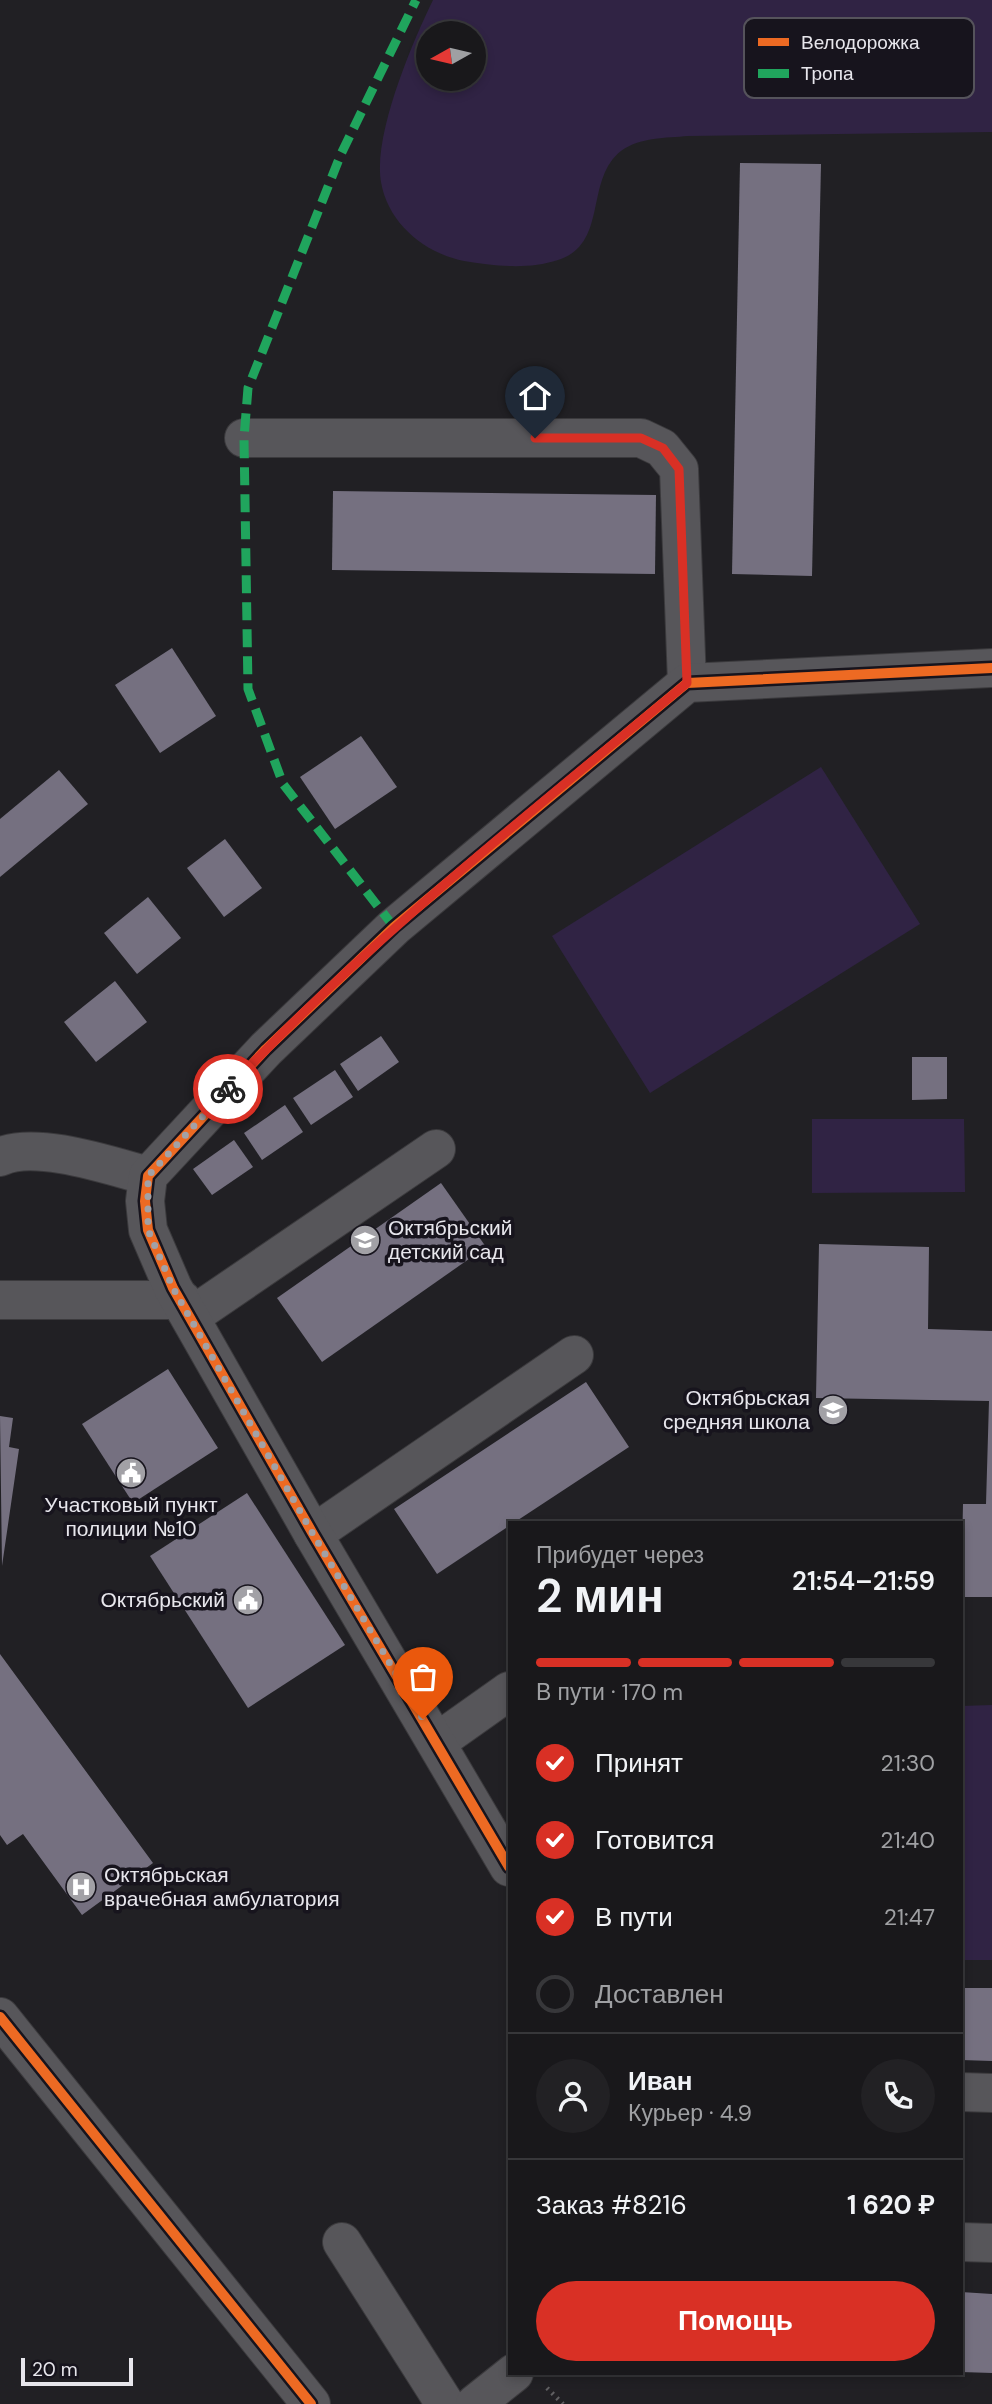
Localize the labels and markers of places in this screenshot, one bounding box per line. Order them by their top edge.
pin [505,366,565,438]
place label: Октябрьский детский сад [388,1214,513,1266]
school or university icon: Октябрьский детский сад [348,1223,382,1257]
place label: Октябрьская средняя школа [663,1384,810,1436]
school or university icon: Октябрьская средняя школа [816,1393,850,1427]
public building icon: Участковый пункт полиции №10 [114,1456,148,1490]
place label: Участковый пункт полиции №10 [44,1491,218,1543]
public building icon: Октябрьский [231,1583,265,1617]
place label: Октябрьский [100,1586,225,1614]
pin [393,1647,453,1719]
place label: Октябрьская врачебная амбулатория [104,1861,340,1913]
hospital icon: Октябрьская врачебная амбулатория [64,1870,98,1904]

